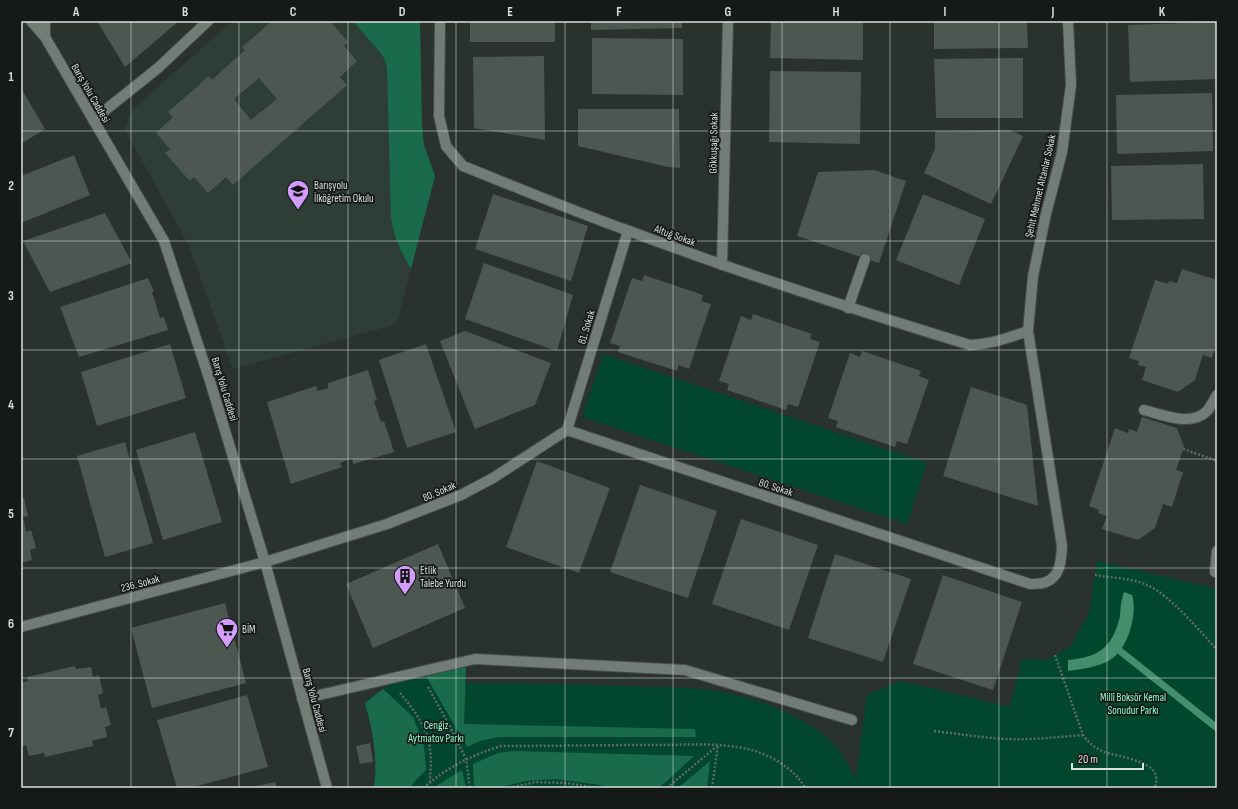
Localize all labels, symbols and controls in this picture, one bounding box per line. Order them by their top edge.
text: A [72,4,80,20]
text: B [182,4,188,20]
text: C [290,4,297,20]
text: D [399,4,406,20]
text: E [507,4,513,20]
text: F [616,4,622,20]
text: G [725,4,732,20]
text: H [833,4,840,20]
text: I [944,4,947,20]
text: J [1051,4,1055,20]
text: K [1159,4,1166,20]
street label: Barış Yolu Caddesi [68,61,113,125]
text: 1 [8,69,14,85]
street label: Gökkuşağı Sokak [706,111,721,174]
street label: Şehit Mehmet Altanlar Sokak [1022,133,1059,239]
text: 2 [8,178,14,194]
school or university icon: Barışyolu İlköğretim Okulu [285,178,311,211]
place label: Barışyolu İlköğretim Okulu [314,179,374,205]
street label: Altuğ Sokak [652,222,698,249]
text: 3 [8,288,14,304]
street label: 81. Sokak [575,308,598,346]
street label: Barış Yolu Caddesi [209,356,240,423]
text: 4 [8,397,14,413]
street label: 80. Sokak [757,476,795,499]
street label: 80. Sokak [420,478,459,504]
text: 5 [8,506,14,522]
building icon: Etlik Talebe Yurdu [392,563,418,596]
place label: Etlik Talebe Yurdu [420,564,466,590]
street label: 236. Sokak [119,572,162,595]
text: 6 [8,616,14,632]
supermarket icon: BİM [214,616,240,649]
place label: BİM [242,622,256,636]
street label: Barış Yolu Caddesi [300,667,329,734]
park label: Millî Boksör Kemal Sonudur Parkı [1100,691,1166,717]
park label: Cengiz Aytmatov Parkı [407,719,464,745]
text: 7 [8,725,14,741]
scale bar [1072,745,1143,771]
text: 20 m [1078,752,1098,767]

